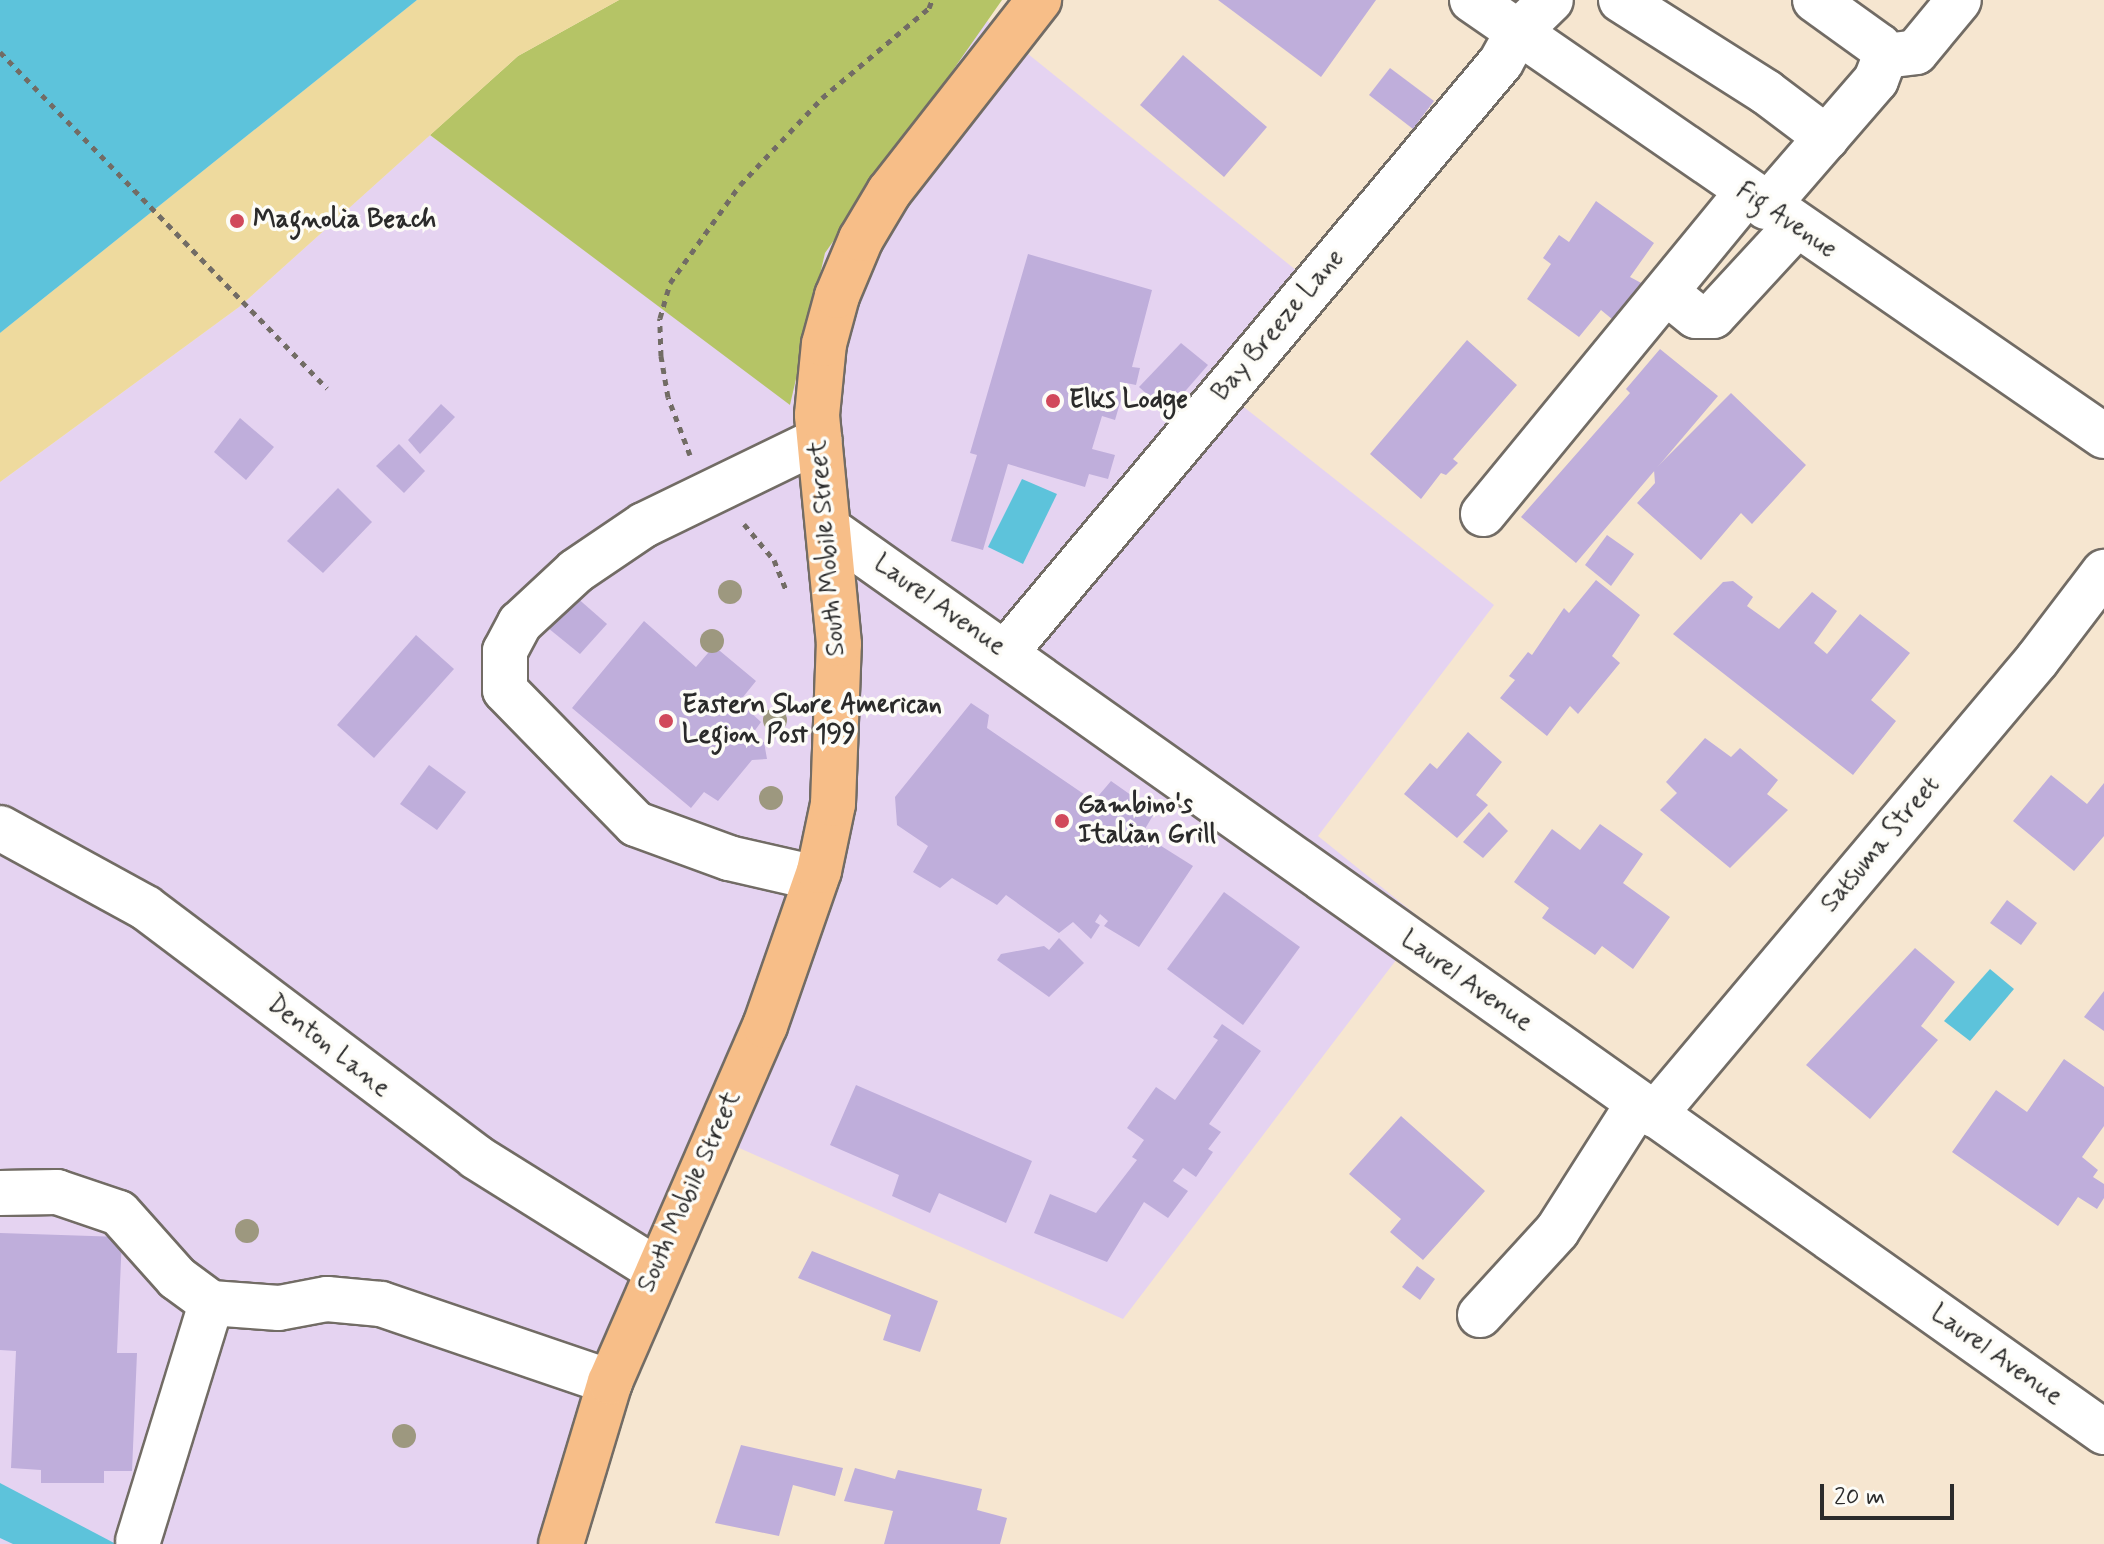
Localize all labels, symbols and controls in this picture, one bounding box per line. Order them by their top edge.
street label: Fig Avenue [1727,174,1845,268]
place label: Magnolia Beach [253,205,435,237]
marker: Magnolia Beach [228,212,246,230]
street label: Bay Breeze Lane [1206,244,1352,408]
place label: Elks Lodge [1069,385,1188,417]
marker: Elks Lodge [1044,392,1062,410]
street label: South Mobile Street [803,438,853,658]
street label: Laurel Avenue [867,549,1011,663]
place label: Eastern Shore American Legion Post 199 [682,690,943,752]
marker: Eastern Shore American Legion Post 199 [657,712,675,730]
street label: Satsuma Street [1813,769,1949,921]
place label: Gambino's Italian Grill [1078,790,1213,852]
marker: Gambino's Italian Grill [1053,812,1071,830]
street label: Laurel Avenue [1394,925,1538,1039]
street label: Denton Lane [263,991,393,1103]
street label: South Mobile Street [632,1086,748,1298]
street label: Laurel Avenue [1924,1299,2068,1413]
scale bar [1824,1468,1958,1518]
text: 20 m [1834,1482,1885,1513]

